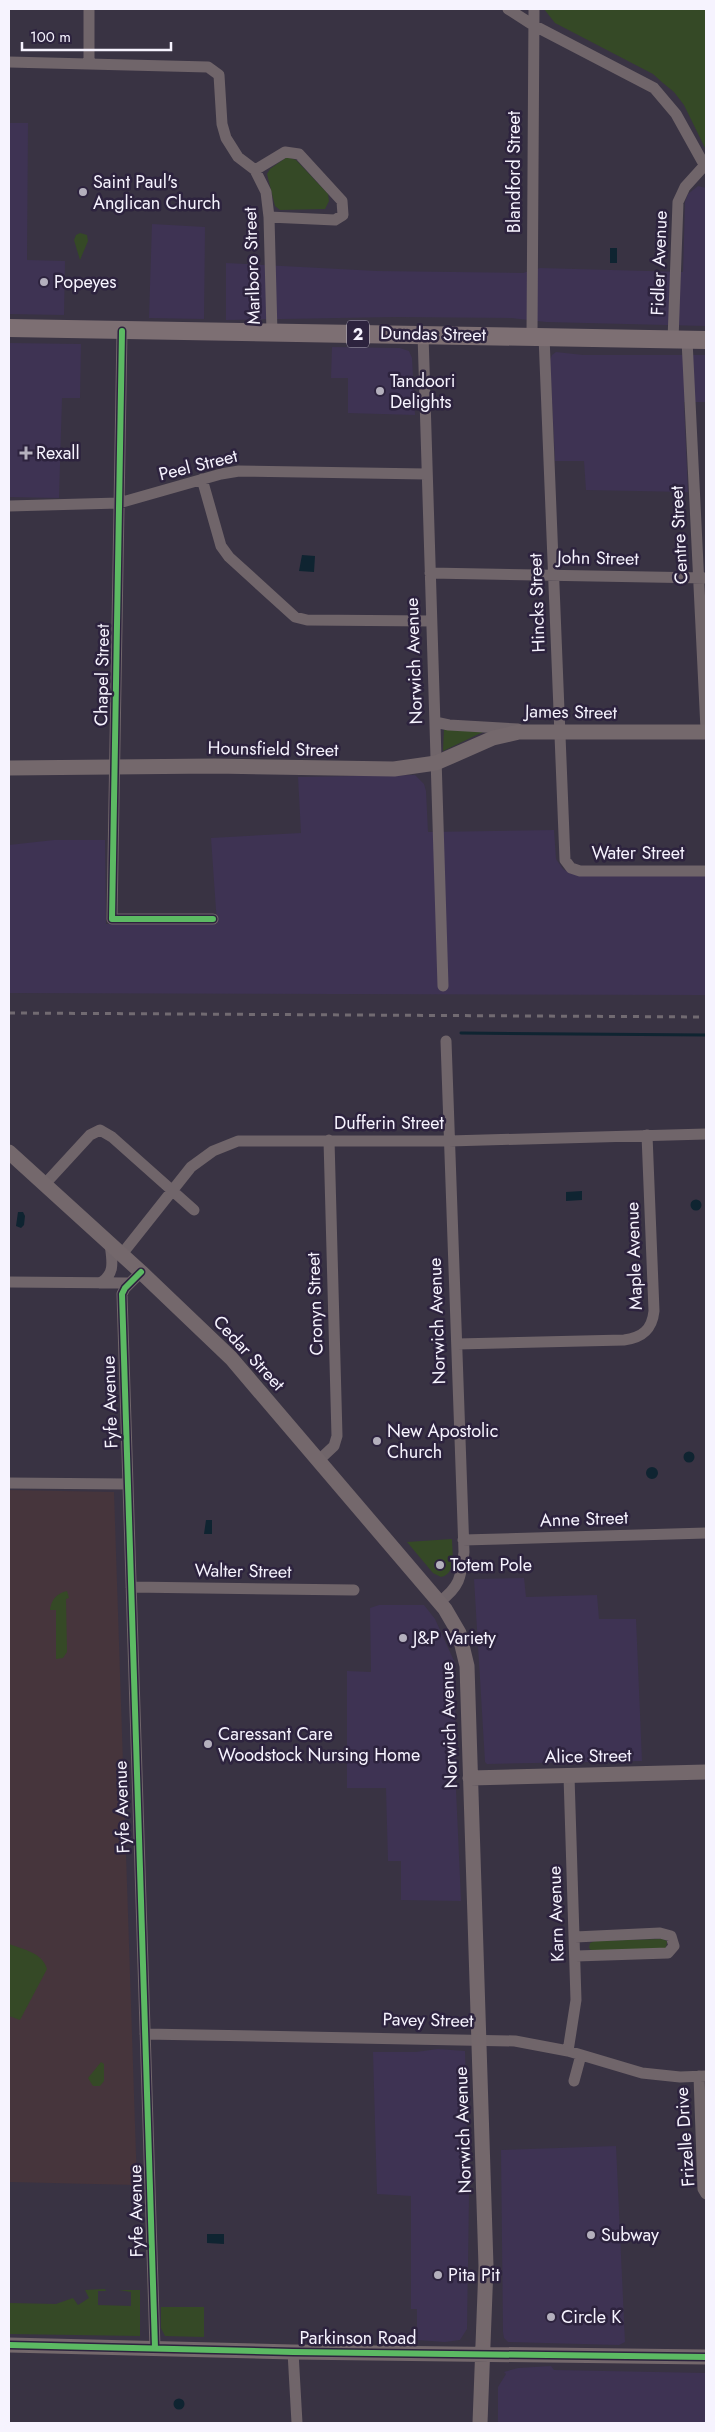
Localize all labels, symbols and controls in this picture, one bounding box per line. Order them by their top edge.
scale bar [22,20,171,52]
text: 100 m [30,26,71,48]
street label: Blandford Street [501,110,527,233]
place label: Saint Paul's Anglican Church [93,169,221,216]
marker: Saint Paul's Anglican Church [77,186,89,198]
street label: Marlboro Street [237,206,267,325]
street label: Fidler Avenue [644,210,674,316]
place label: Popeyes [54,269,117,295]
marker: Popeyes [38,276,50,288]
road number: 2 [347,320,369,348]
street label: Dundas Street [380,320,487,348]
place label: Tandoori Delights [390,368,455,415]
marker: Tandoori Delights [374,385,386,397]
place label: Rexall [36,440,80,466]
street label: Peel Street [156,443,241,487]
marker: Rexall [20,447,32,459]
street label: Centre Street [663,484,695,585]
street label: John Street [555,544,640,572]
street label: Hincks Street [522,552,552,653]
street label: Norwich Avenue [399,597,429,725]
street label: Chapel Street [88,623,116,726]
street label: James Street [523,698,618,726]
street label: Hounsfield Street [207,735,339,763]
street label: Water Street [592,840,685,866]
street label: Dufferin Street [334,1110,445,1136]
street label: Maple Avenue [619,1201,649,1311]
street label: Cronyn Street [300,1251,330,1356]
street label: Norwich Avenue [422,1257,452,1385]
street label: Cedar Street [207,1309,291,1397]
street label: Fyfe Avenue [95,1355,125,1449]
place label: New Apostolic Church [387,1418,498,1465]
marker: New Apostolic Church [371,1435,383,1447]
street label: Anne Street [539,1504,629,1534]
place label: Totem Pole [450,1552,532,1578]
street label: Walter Street [194,1557,292,1585]
marker: Totem Pole [434,1559,446,1571]
place label: J&P Variety [411,1625,496,1651]
marker: J&P Variety [397,1632,409,1644]
street label: Norwich Avenue [434,1661,464,1789]
place label: Caressant Care Woodstock Nursing Home [218,1721,420,1768]
marker: Caressant Care Woodstock Nursing Home [202,1738,214,1750]
street label: Alice Street [544,1742,632,1770]
street label: Fyfe Avenue [107,1760,137,1854]
street label: Karn Avenue [541,1866,571,1962]
street label: Pavey Street [382,2006,474,2034]
street label: Norwich Avenue [448,2066,478,2194]
street label: Frizelle Drive [669,2086,701,2188]
street label: Fyfe Avenue [122,2164,150,2258]
place label: Subway [601,2222,659,2248]
marker: Subway [585,2229,597,2241]
place label: Pita Pit [448,2262,500,2288]
marker: Pita Pit [432,2269,444,2281]
place label: Circle K [561,2304,622,2330]
marker: Circle K [545,2311,557,2323]
street label: Parkinson Road [300,2325,416,2351]

